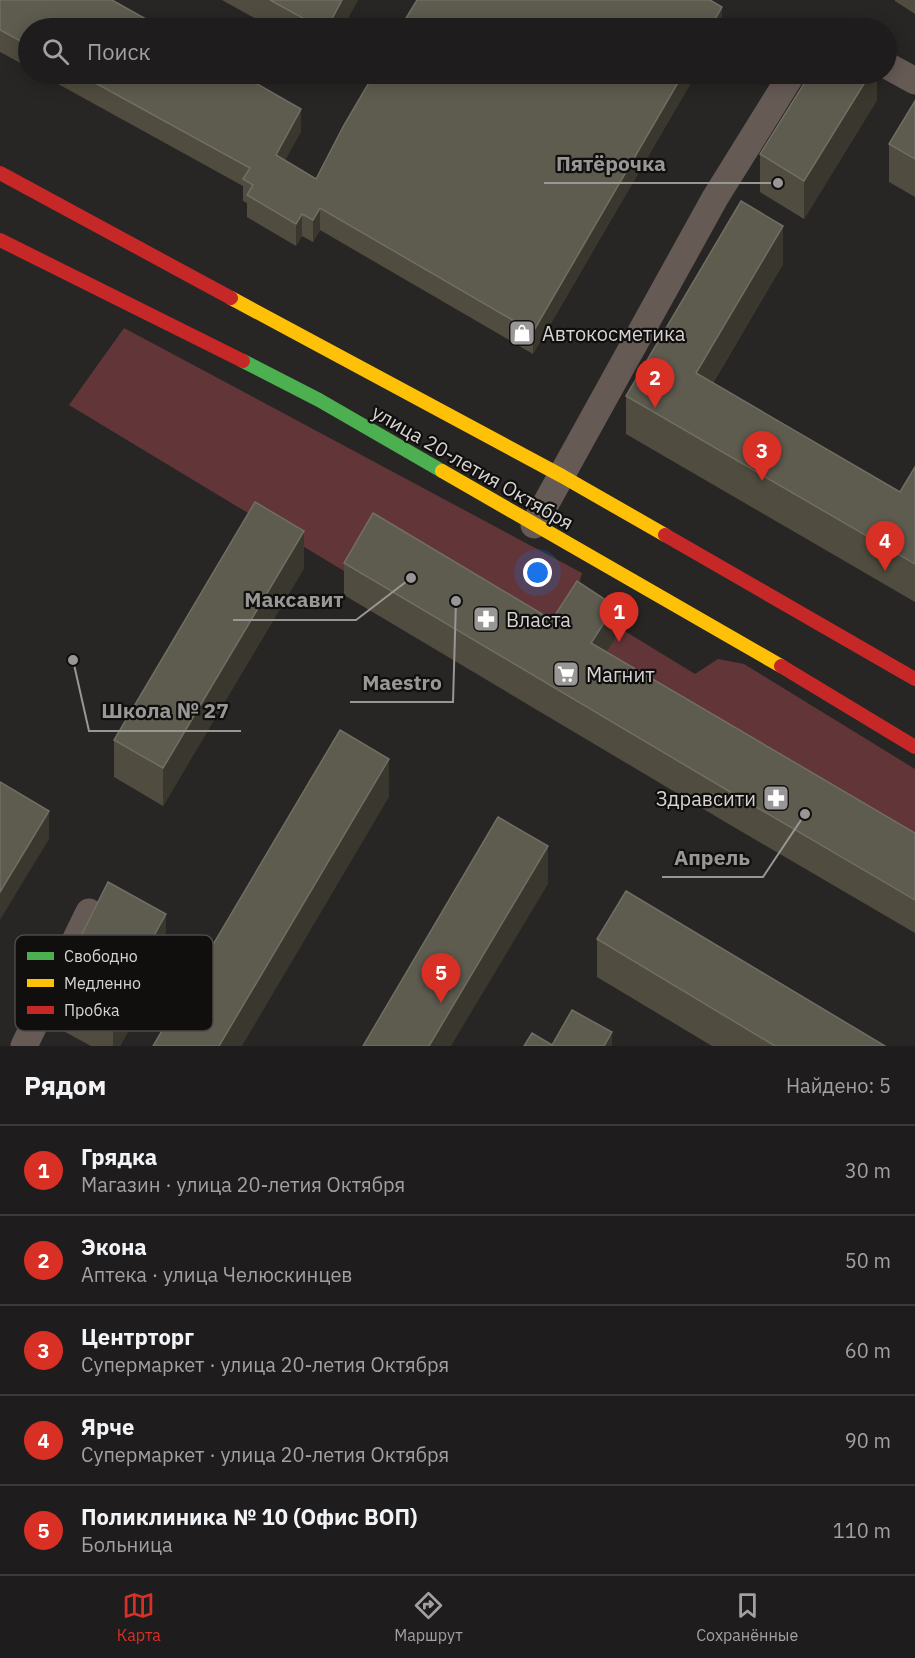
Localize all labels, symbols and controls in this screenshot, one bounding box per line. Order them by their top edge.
search box [18,18,897,84]
icon: search [39,35,72,68]
text: Поиск [87,37,151,66]
callout: Пятёрочка [544,144,678,183]
text: Пятёрочка [556,149,666,177]
shop icon: Автокосметика [507,318,537,348]
place label: Автокосметика [542,320,686,347]
pin: 2 [636,358,674,408]
street label: улица 20-летия Октября [367,398,579,536]
pin: 3 [742,432,782,481]
pin: 4 [866,522,904,571]
your location [523,558,552,587]
callout: Максавит [233,581,356,620]
text: Максавит [244,585,344,613]
pin: 1 [600,592,638,642]
pharmacy icon: Власта [471,604,501,634]
place label: Власта [506,606,571,633]
supermarket icon: Магнит [551,659,581,689]
place label: Магнит [586,661,655,688]
callout: Maestro [350,663,453,702]
text: Maestro [362,668,442,696]
callout: Школа № 27 [89,692,241,731]
text: Школа № 27 [101,696,229,724]
pharmacy icon: Здравсити [761,783,791,813]
place label: Здравсити [656,785,756,812]
callout: Апрель [662,838,763,877]
text: Апрель [674,843,750,871]
legend [15,935,213,1031]
text: Свободно [64,946,138,966]
pin: 5 [422,954,460,1003]
text: Медленно [64,973,141,993]
text: Пробка [64,1000,120,1020]
text: Рядом [24,1068,106,1102]
text: Найдено: 5 [786,1072,891,1099]
text: Грядка [81,1142,157,1171]
text: 1 [38,1157,50,1184]
text: 30 m [845,1157,891,1184]
text: Магазин · улица 20-летия Октября [81,1171,405,1198]
text: Экона [81,1232,147,1261]
text: 2 [38,1247,50,1274]
text: 50 m [845,1247,891,1274]
text: Аптека · улица Челюскинцев [81,1261,353,1288]
text: Центрторг [81,1322,194,1351]
text: 3 [38,1337,50,1364]
text: 60 m [845,1337,891,1364]
text: Супермаркет · улица 20-летия Октября [81,1351,449,1378]
text: Ярче [81,1412,134,1441]
text: 4 [38,1427,50,1454]
text: 90 m [845,1427,891,1454]
text: Супермаркет · улица 20-летия Октября [81,1441,449,1468]
text: Поликлиника № 10 (Офис ВОП) [81,1502,417,1531]
text: 5 [38,1517,50,1544]
text: 110 m [833,1517,891,1544]
text: Больница [81,1531,173,1558]
tab: Карта [117,1589,161,1645]
tab: Маршрут [394,1589,463,1645]
tab: Сохранённые [696,1589,798,1645]

